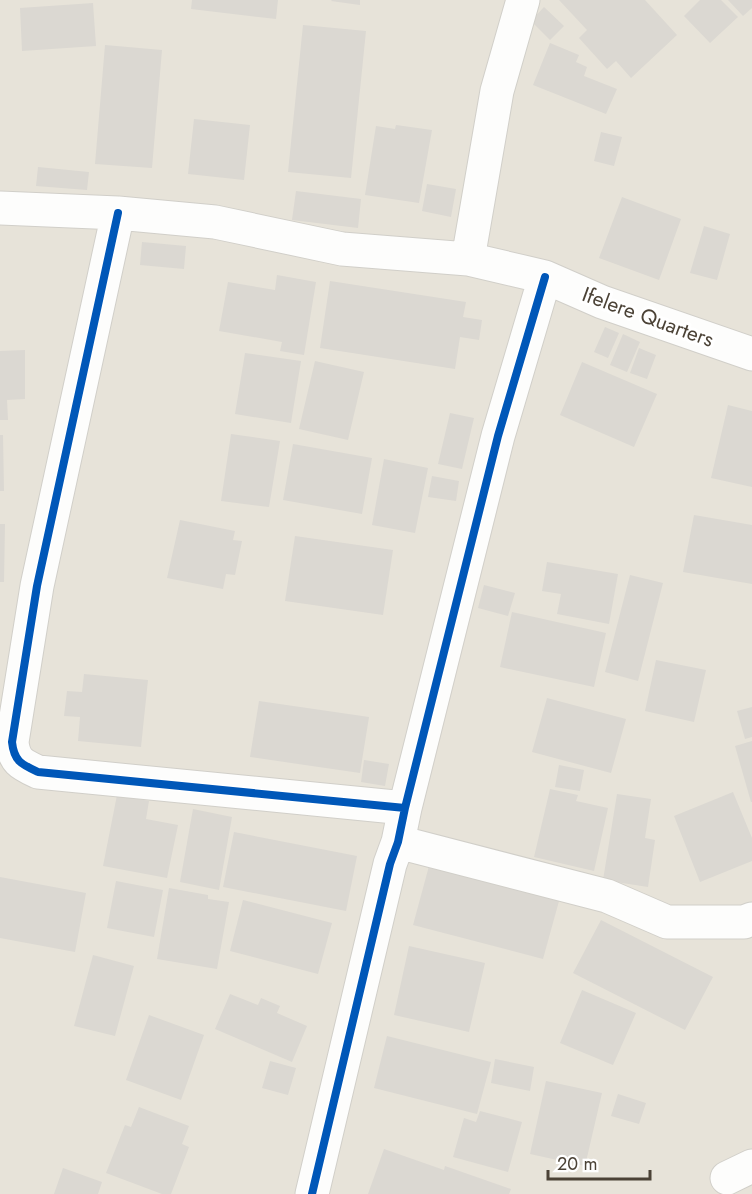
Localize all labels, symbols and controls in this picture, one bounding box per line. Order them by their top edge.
street label: Ifelere Quarters [578,279,718,355]
scale bar [548,1143,650,1181]
text: 20 m [557,1151,597,1177]

